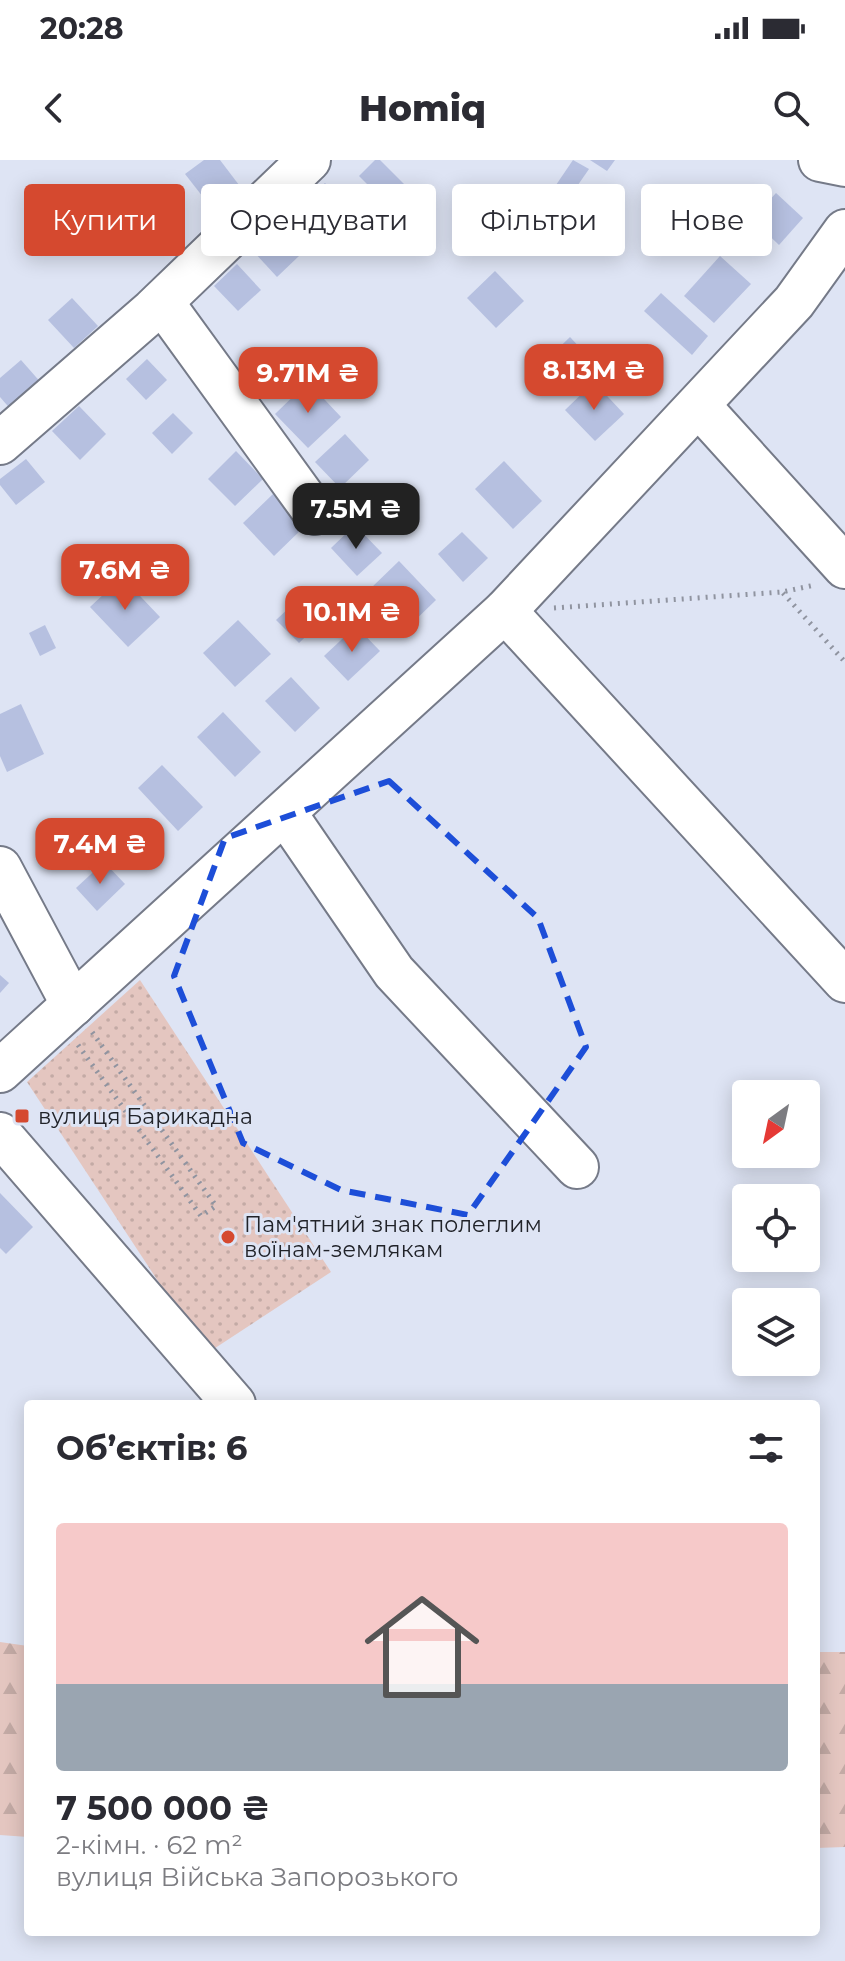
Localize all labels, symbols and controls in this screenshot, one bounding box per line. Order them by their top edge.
text: 20:28 [40,10,123,47]
icon: back [32,86,76,130]
text: Homiq [359,86,486,130]
icon: search [769,86,813,130]
chip: Купити [24,184,185,256]
chip: Орендувати [201,184,436,256]
chip: Фільтри [452,184,625,256]
chip: Нове [641,184,772,256]
pin: 8.13M ₴ [520,344,668,412]
pin: 9.71M ₴ [234,347,382,415]
text: 8.13M ₴ [542,354,646,386]
text: 9.71M ₴ [257,357,359,389]
pin: 7.5M ₴ [291,483,421,551]
text: 7.5M ₴ [311,493,401,525]
pin: 7.6M ₴ [60,544,190,612]
text: 7.6M ₴ [79,554,171,586]
pin: 10.1M ₴ [278,586,426,654]
text: 10.1M ₴ [303,596,401,628]
pin: 7.4M ₴ [35,818,165,886]
text: 7.4M ₴ [53,828,147,860]
north arrow [732,1080,820,1168]
map controls [732,1080,820,1376]
place label: вулиця Барикадна [38,1103,253,1130]
marker: вулиця Барикадна [13,1107,31,1125]
button: locate [732,1184,820,1272]
place label: Пам'ятний знак полеглим воїнам-землякам [244,1211,542,1263]
marker: Пам'ятний знак полеглим воїнам-землякам [219,1228,237,1246]
button: layers [732,1288,820,1376]
icon: filters [744,1426,788,1470]
text: Об’єктів: 6 [56,1427,247,1469]
icon: home [350,1575,494,1719]
text: 7 500 000 ₴ [56,1787,270,1829]
text: 2-кімн. · 62 m² [56,1829,243,1861]
text: вулиця Війська Запорозького [56,1861,459,1893]

